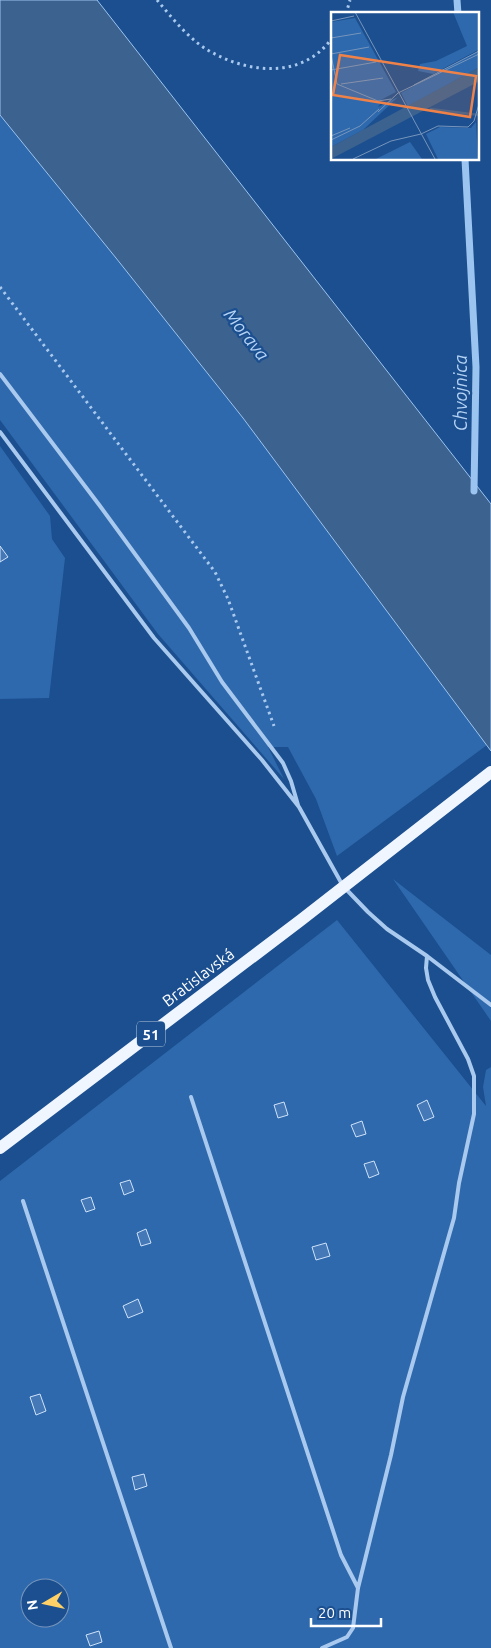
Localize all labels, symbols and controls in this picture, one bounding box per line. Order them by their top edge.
inset map [331,12,478,160]
water label: Morava [221,304,273,364]
water label: Chvojnica [450,355,470,431]
street label: Bratislavská [159,944,237,1010]
road number: 51 [137,1022,165,1046]
north arrow [20,1578,70,1628]
scale bar [311,1596,381,1628]
text: N [23,1599,41,1611]
text: 20 m [318,1604,351,1621]

